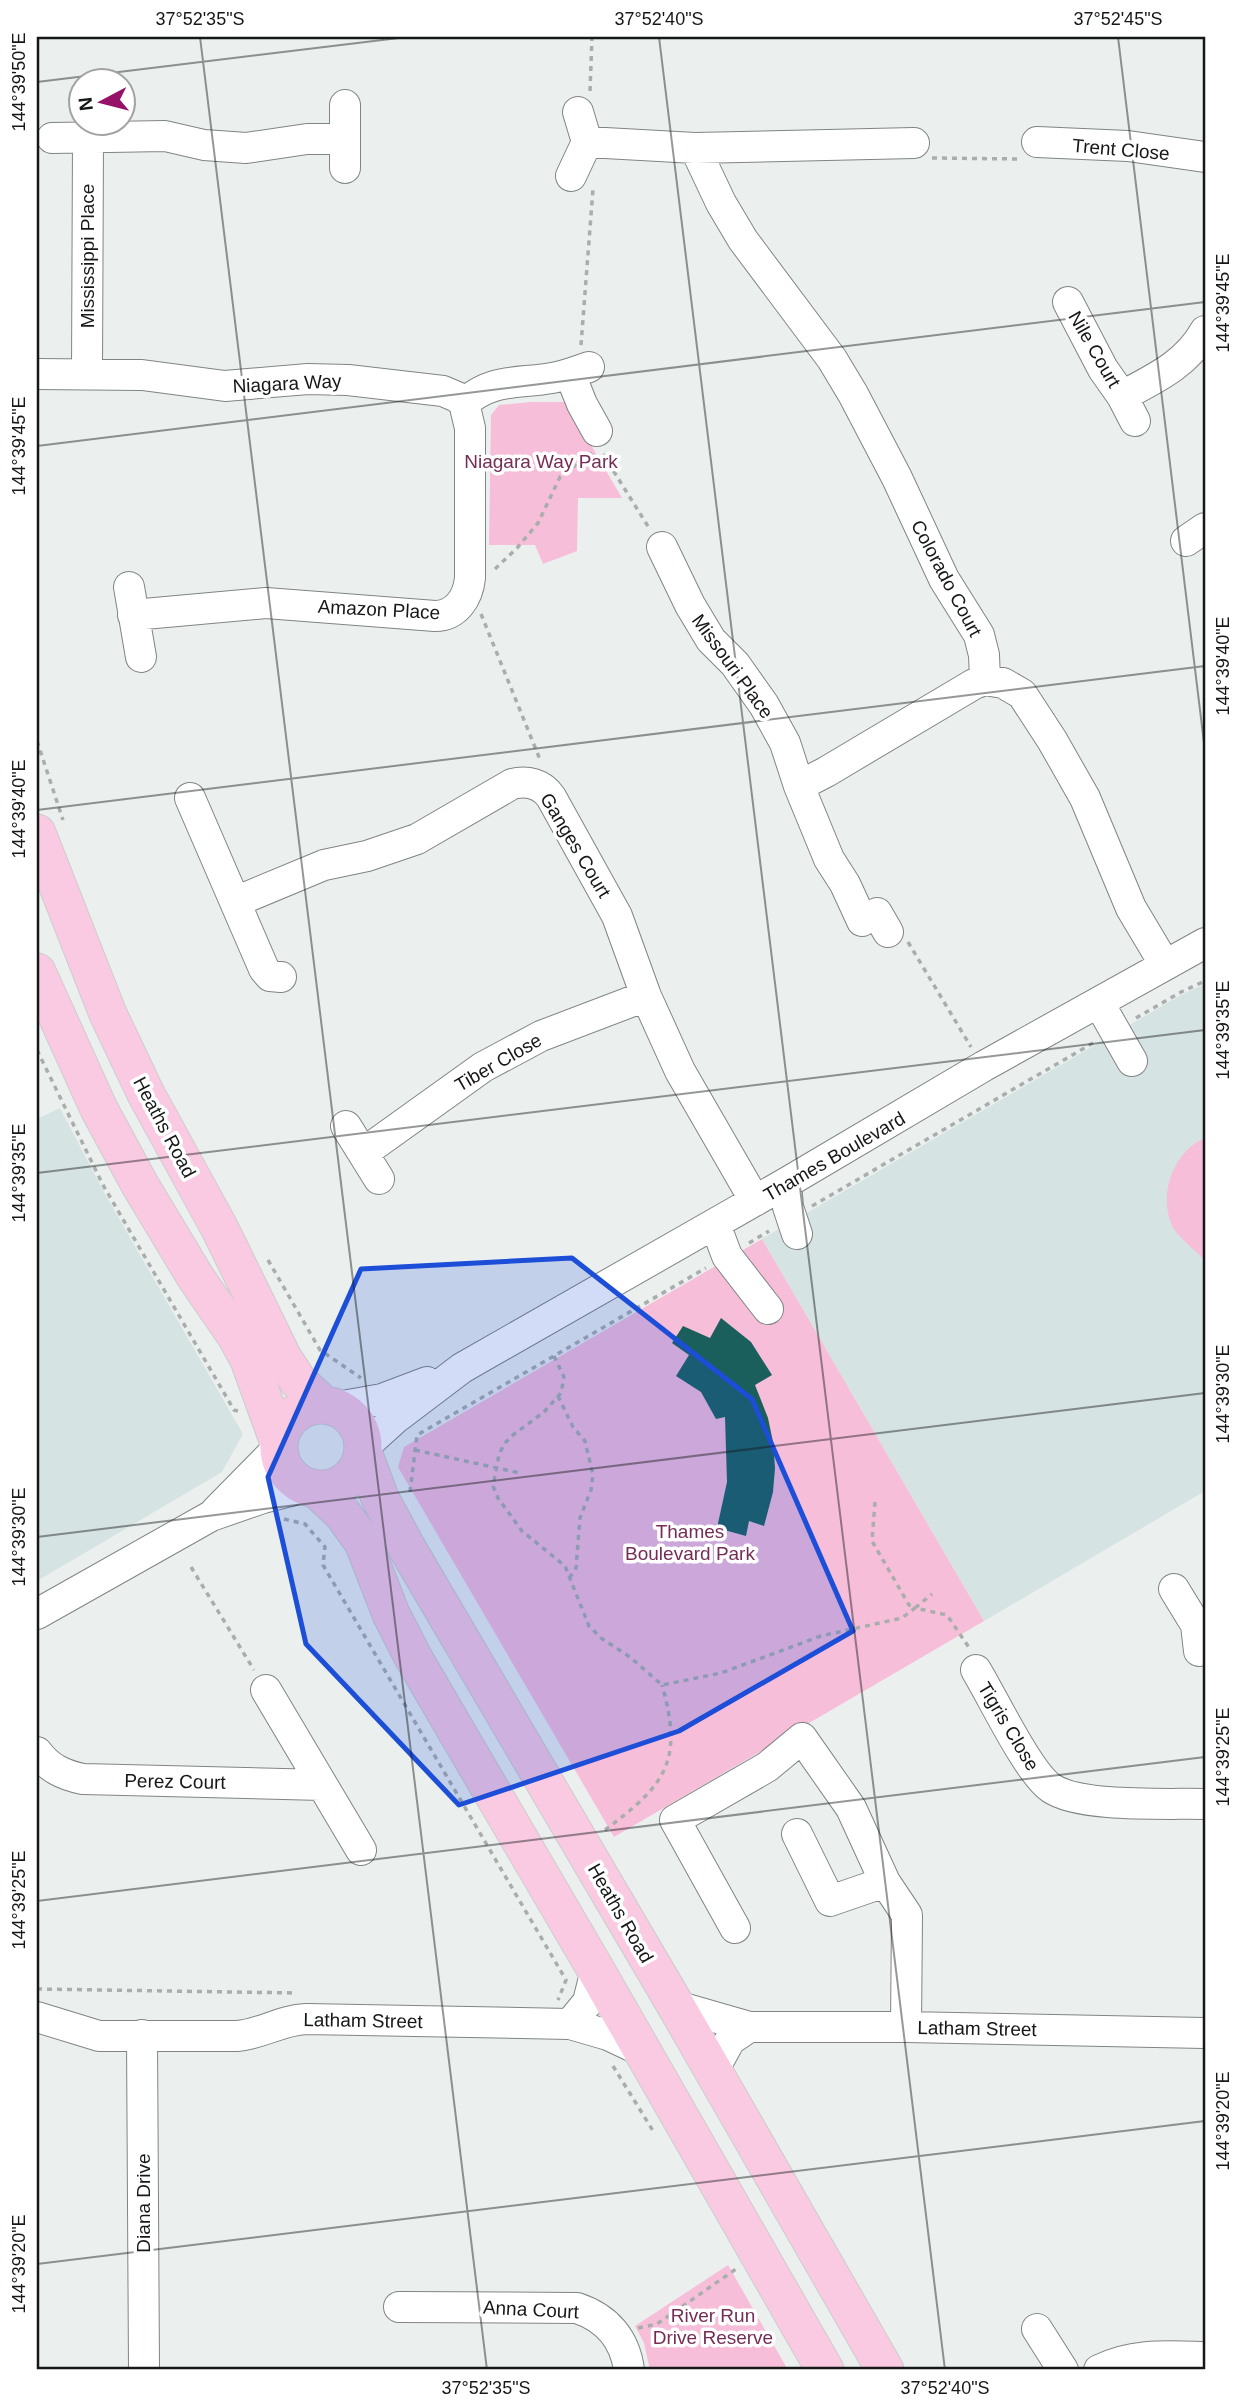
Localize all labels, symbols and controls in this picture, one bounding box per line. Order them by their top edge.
text: 37°52'35"S [155,9,245,29]
text: 37°52'40"S [614,9,704,29]
text: 37°52'45"S [1073,9,1163,29]
text: 144°39'50"E [9,32,29,132]
north arrow [66,66,136,136]
text: N [74,96,97,112]
street label: Trent Close [1071,135,1170,164]
street label: Mississippi Place [77,184,98,328]
text: 144°39'45"E [1213,253,1233,353]
street label: Nile Court [1064,307,1125,392]
street label: Niagara Way [232,370,343,397]
text: 144°39'45"E [9,396,29,496]
park label: Niagara Way Park [464,451,618,472]
street label: Colorado Court [907,516,986,641]
street label: Amazon Place [317,596,441,623]
street label: Missouri Place [688,610,777,722]
text: 144°39'40"E [1213,616,1233,716]
text: 144°39'40"E [9,759,29,859]
street label: Ganges Court [536,789,615,902]
text: 144°39'35"E [1213,980,1233,1080]
street label: Tiber Close [451,1029,545,1096]
street label: Heaths Road [129,1073,200,1181]
street label: Thames Boulevard [760,1107,909,1205]
text: 144°39'35"E [9,1123,29,1223]
text: 144°39'30"E [1213,1344,1233,1444]
text: 144°39'30"E [9,1487,29,1587]
park label: Thames Boulevard Park [625,1521,755,1564]
street label: Tigris Close [974,1678,1043,1774]
text: 144°39'25"E [1213,1707,1233,1807]
street label: Perez Court [124,1770,227,1793]
text: 144°39'25"E [9,1850,29,1950]
street label: Heaths Road [584,1860,657,1967]
street label: Latham Street [303,2009,424,2032]
street label: Latham Street [917,2017,1038,2040]
text: 144°39'20"E [1213,2071,1233,2171]
street label: Diana Drive [133,2153,154,2253]
text: 144°39'20"E [9,2214,29,2314]
street label: Anna Court [482,2296,580,2323]
park label: River Run Drive Reserve [653,2305,773,2348]
text: 37°52'35"S [441,2378,531,2398]
text: 37°52'40"S [900,2378,990,2398]

